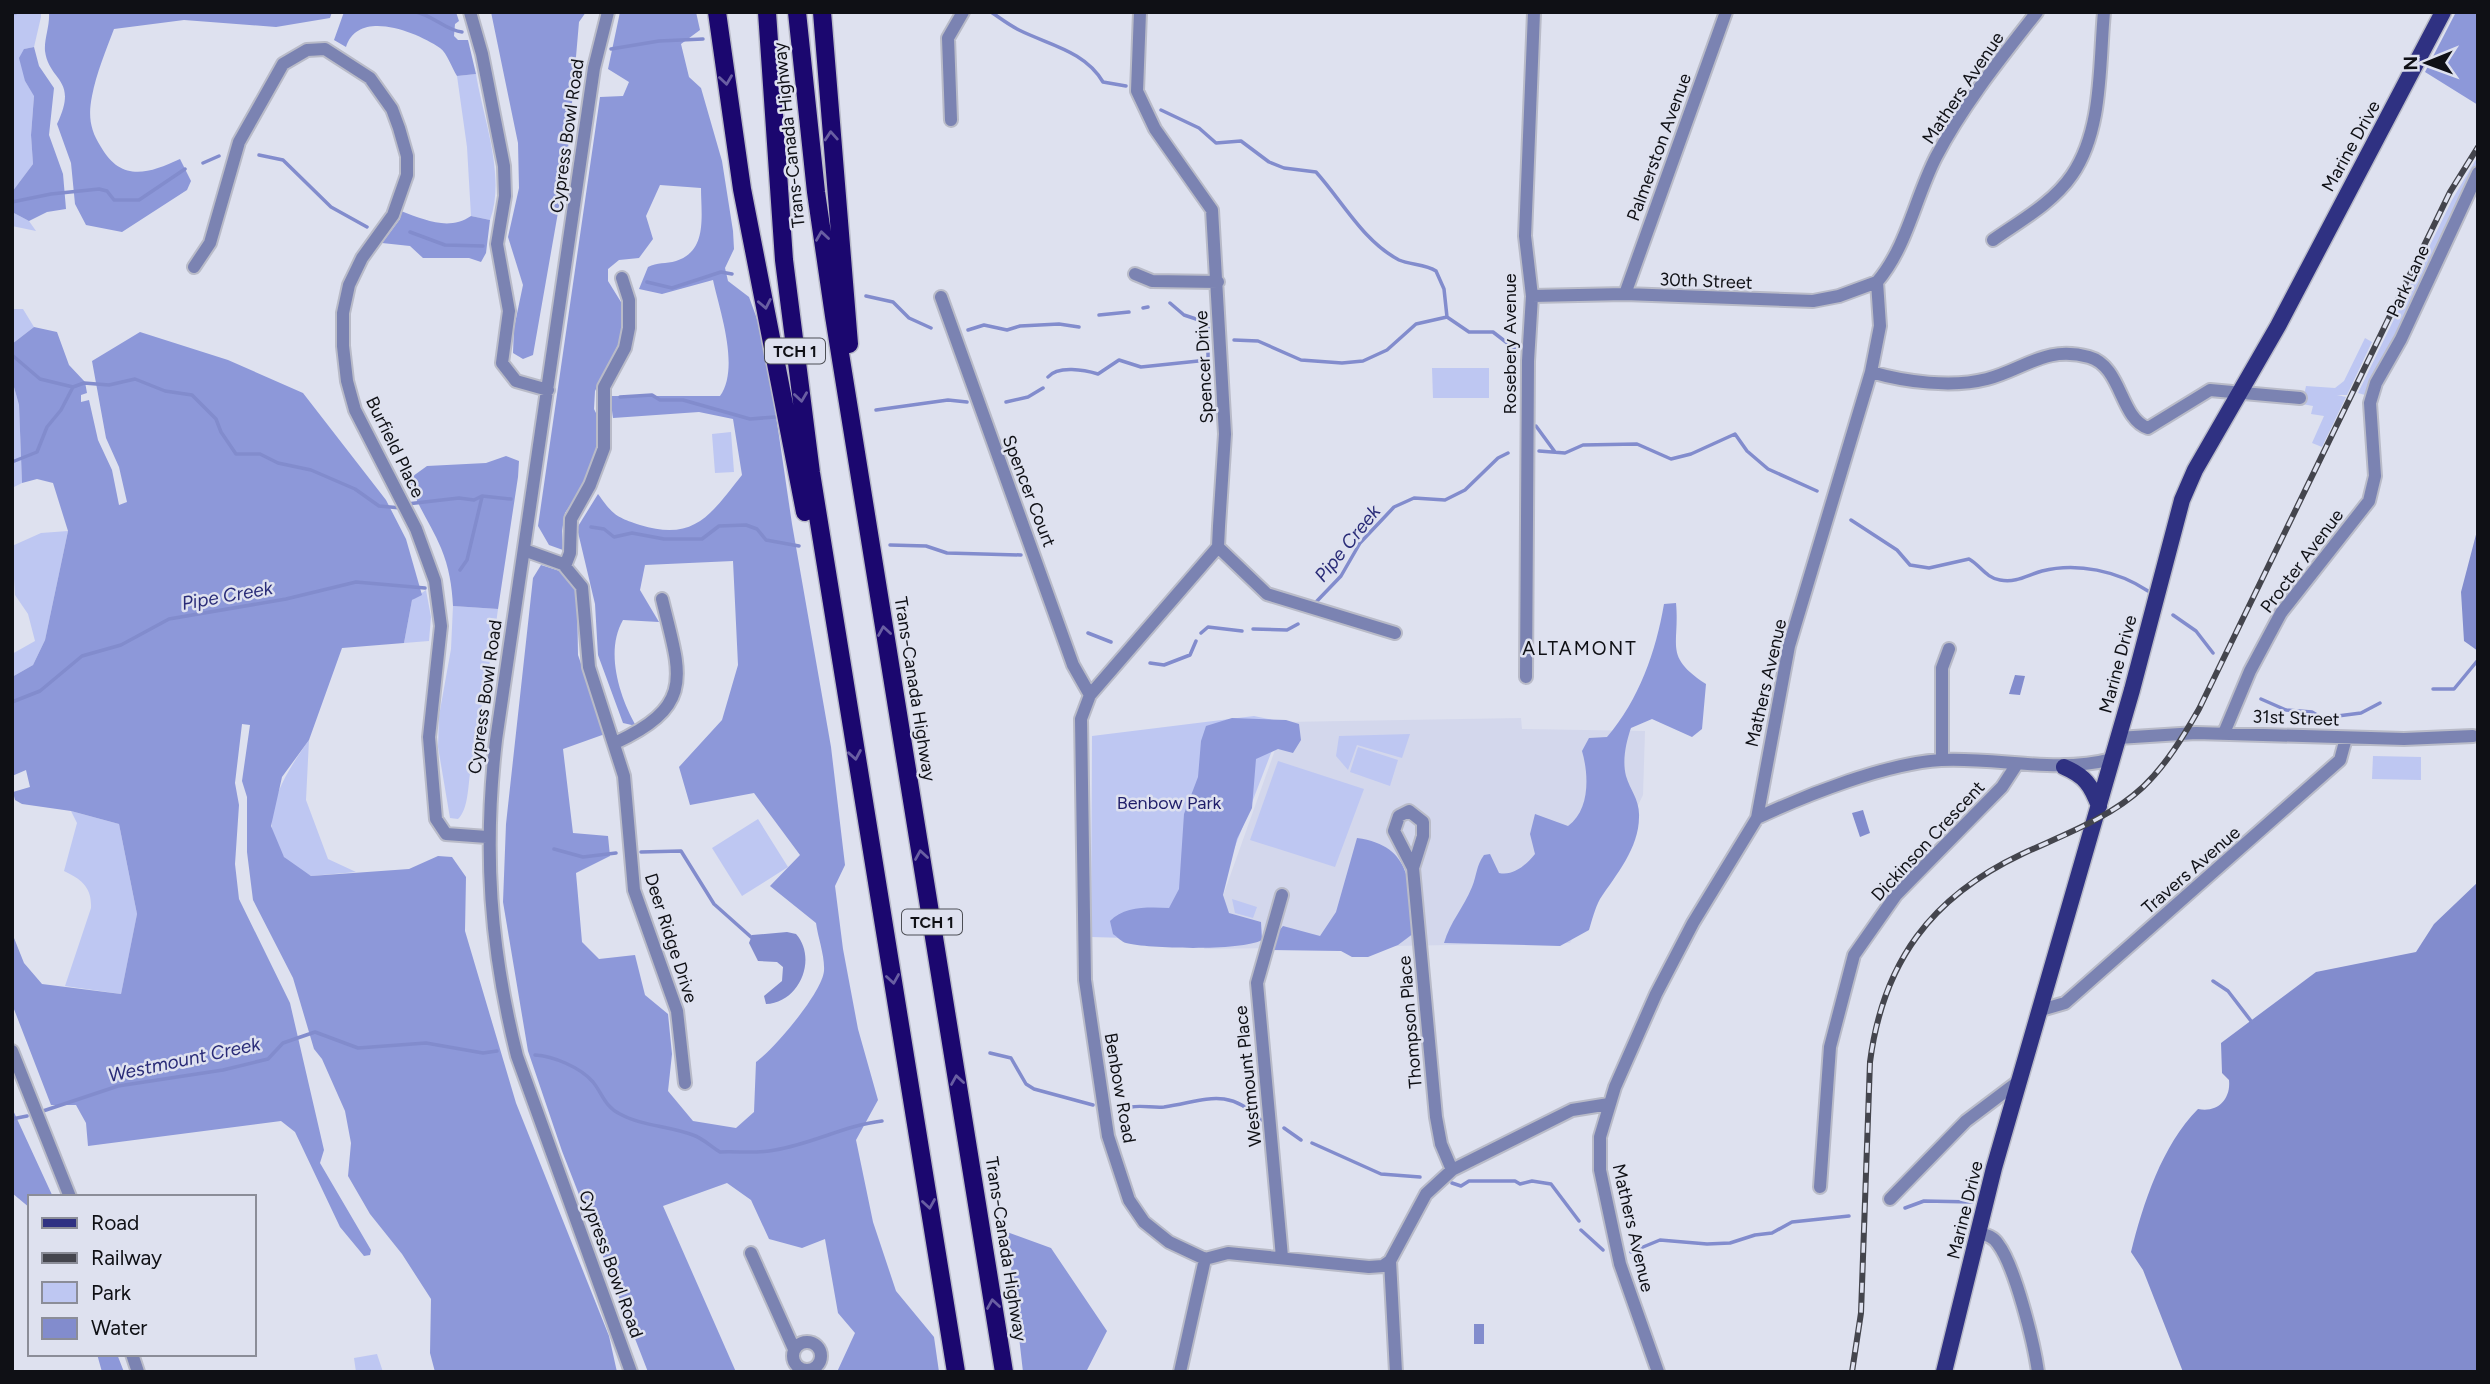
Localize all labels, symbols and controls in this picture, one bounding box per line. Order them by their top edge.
street label: Mathers Avenue [1917,27,2009,148]
north arrow [2392,28,2462,98]
street label: Trans-Canada Highway [768,41,810,229]
text: N [2399,56,2422,71]
street label: Cypress Bowl Road [545,58,589,214]
street label: Palmerston Avenue [1622,70,1696,224]
one-way arrow [718,74,733,86]
street label: Marine Drive [2317,97,2385,195]
one-way arrow [824,130,839,141]
one-way arrow [814,230,829,242]
street label: Park Lane [2382,241,2434,321]
street label: 30th Street [1659,268,1753,294]
street label: Rosebery Avenue [1499,273,1521,415]
one-way arrow [756,298,771,310]
street label: Spencer Drive [1190,310,1218,424]
road number: TCH 1 [765,338,825,364]
one-way arrow [793,392,808,403]
street label: Burfield Place [361,393,429,501]
street label: Spencer Court [998,432,1060,550]
water label: Pipe Creek [1310,500,1386,586]
street label: Procter Avenue [2256,504,2348,617]
water label: Pipe Creek [180,576,275,615]
street label: Trans-Canada Highway [890,595,941,783]
street label: Marine Drive [2094,612,2142,715]
street label: Mathers Avenue [1741,617,1791,749]
street label: Cypress Bowl Road [463,619,507,775]
one-way arrow [877,625,892,637]
district label: ALTAMONT [1522,637,1638,660]
street label: 31st Street [2252,705,2340,731]
one-way arrow [847,749,862,761]
street label: Dickinson Crescent [1867,776,1989,906]
park label: Benbow Park [1117,792,1221,814]
street label: Travers Avenue [2137,821,2245,919]
one-way arrow [914,849,929,861]
street label: Deer Ridge Drive [640,870,702,1006]
road number: TCH 1 [902,910,962,934]
street label: Thompson Place [1393,955,1427,1089]
one-way arrow [885,973,900,985]
street label: Westmount Place [1230,1004,1266,1148]
street label: Benbow Road [1099,1031,1141,1145]
water label: Westmount Creek [106,1032,263,1087]
one-way arrow [950,1074,965,1086]
street label: Trans-Canada Highway [981,1155,1032,1343]
street label: Marine Drive [1942,1158,1988,1261]
street label: Mathers Avenue [1608,1162,1658,1294]
street label: Cypress Bowl Road [574,1187,648,1341]
legend [28,1195,256,1356]
one-way arrow [921,1198,936,1210]
text: Road [91,1210,139,1235]
text: Railway [91,1245,162,1270]
text: Park [91,1280,132,1305]
one-way arrow [986,1298,1001,1310]
text: Water [91,1315,147,1340]

